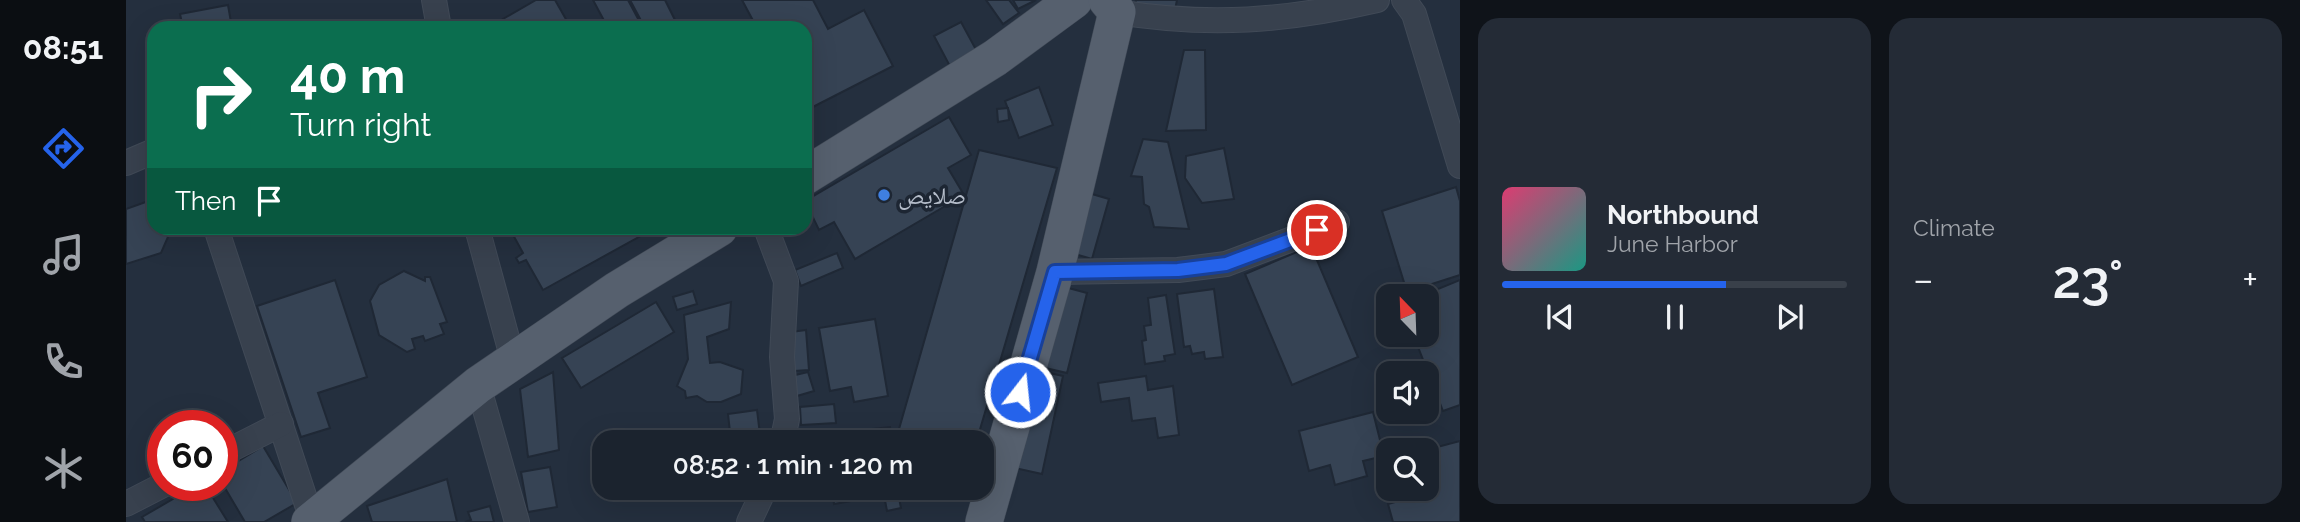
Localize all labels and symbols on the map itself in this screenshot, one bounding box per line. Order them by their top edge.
place label: صلايص [898,181,966,210]
marker: صلايص [876,187,892,203]
pin [1287,200,1347,260]
north arrow [1376,284,1438,346]
position arrow [983,355,1057,429]
speed limit sign: 60 [147,410,238,501]

